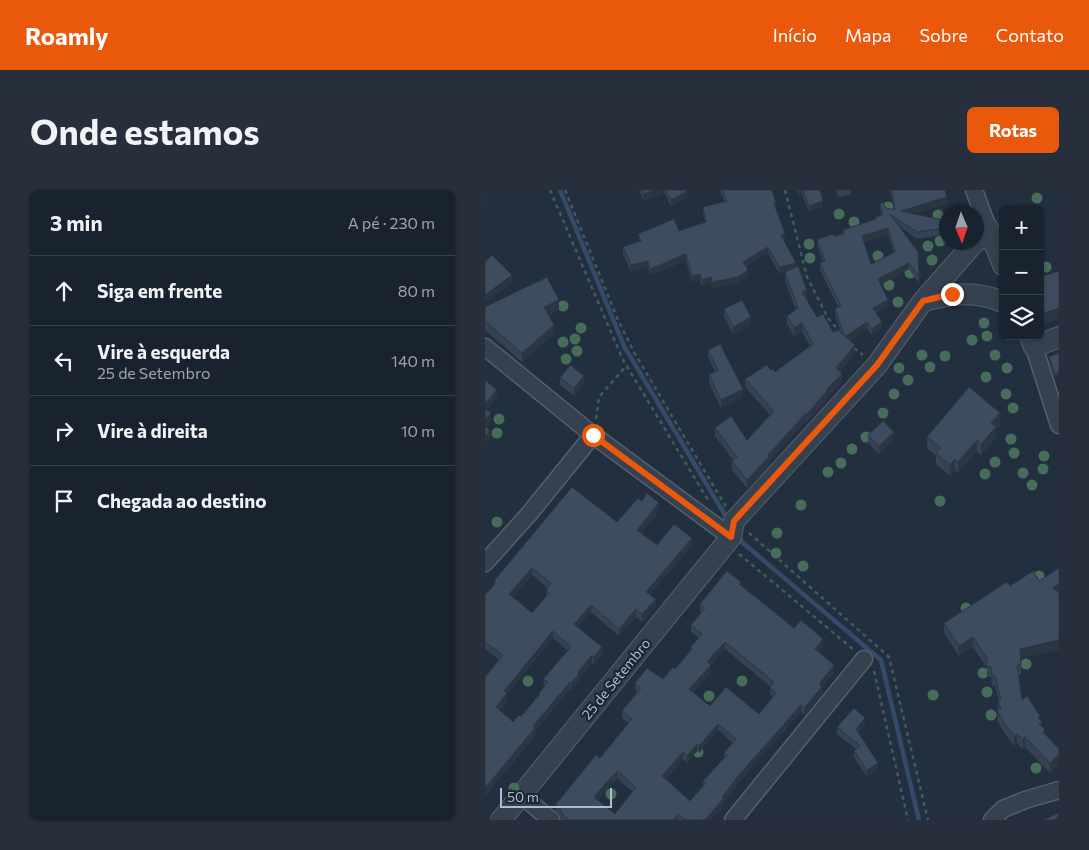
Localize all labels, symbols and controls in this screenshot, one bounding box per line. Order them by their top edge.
text: Roamly [25,21,108,50]
text: Início [773,24,817,46]
text: Mapa [845,24,891,46]
text: Sobre [919,24,968,46]
text: Contato [996,24,1064,46]
button: Rotas [967,107,1059,153]
text: Onde estamos [30,109,260,152]
north arrow [939,205,984,250]
map controls [999,205,1044,340]
button: + [999,205,1044,250]
text: 3 min [50,210,103,235]
text: A pé · 230 m [348,213,435,232]
button: − [999,250,1044,295]
icon: ahead [50,277,78,305]
text: Siga em frente [97,279,222,302]
text: 80 m [398,281,435,300]
route end [941,283,964,306]
button: layers [999,295,1044,340]
text: Vire à esquerda [97,340,230,363]
icon: left [50,347,78,375]
text: 140 m [391,351,435,370]
text: 25 de Setembro [97,363,211,382]
icon: right [50,417,78,445]
text: Vire à direita [97,419,208,442]
text: 10 m [401,421,435,440]
route start [582,424,605,447]
icon: arrive [50,487,78,515]
text: Chegada ao destino [97,489,267,512]
street label: 25 de Setembro [578,635,653,723]
scale bar [500,785,613,808]
text: 50 m [507,788,539,805]

